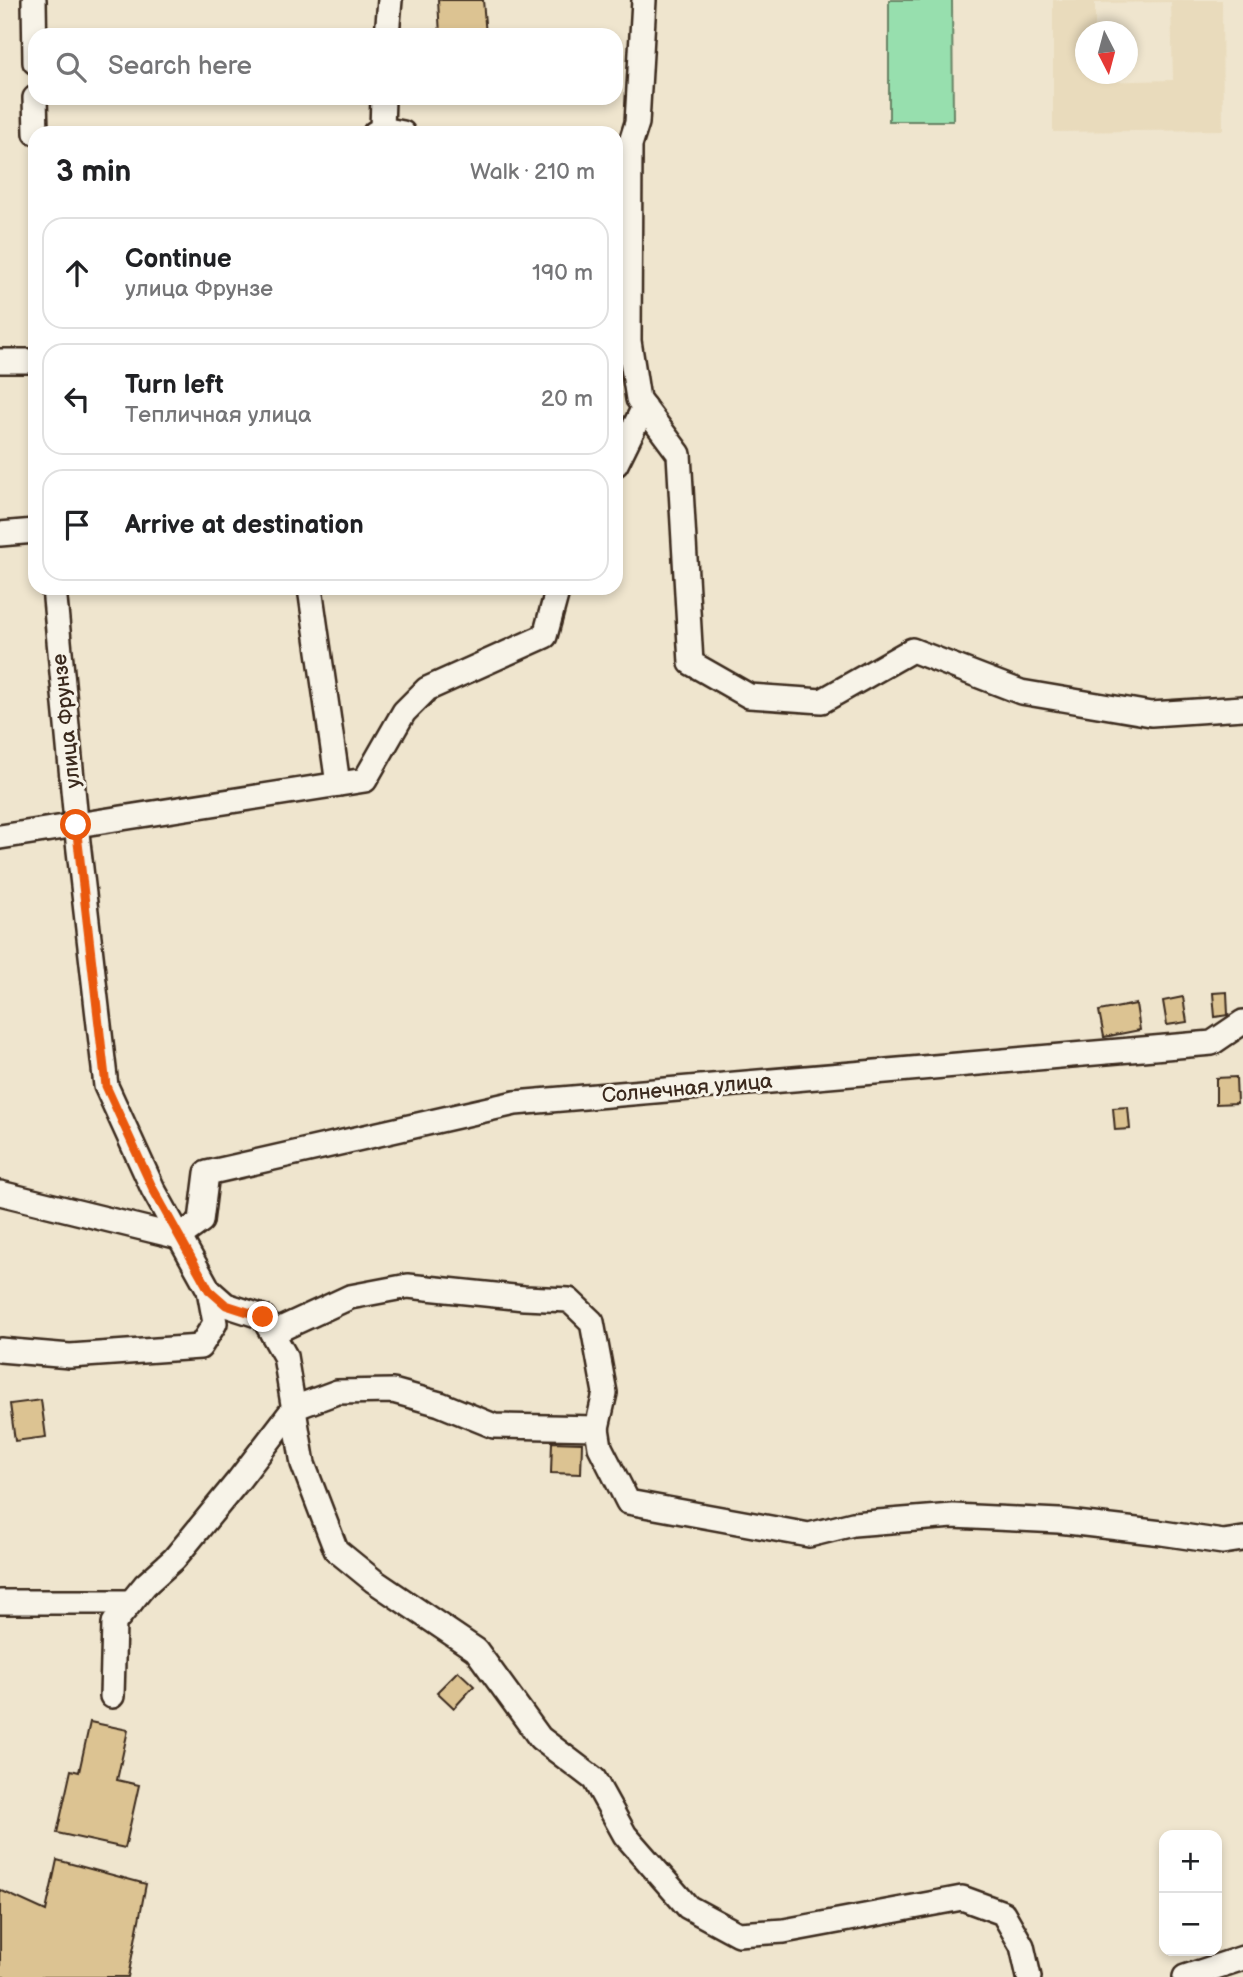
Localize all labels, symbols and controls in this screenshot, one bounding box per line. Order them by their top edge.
north arrow [1075,21,1138,84]
search box [28,28,623,105]
icon: search [52,48,90,86]
text: Search here [108,51,252,82]
text: 3 min [56,154,131,190]
text: Walk · 210 m [470,158,595,186]
text: Continue [125,244,232,275]
icon: ahead [58,254,96,292]
text: 190 m [532,259,593,287]
text: улица Фрунзе [125,275,273,303]
text: Turn left [125,370,224,401]
icon: left [58,380,96,418]
text: 20 m [541,385,593,413]
text: Тепличная улица [125,401,312,429]
icon: arrive [58,506,96,544]
text: Arrive at destination [125,510,364,541]
street label: улица Фрунзе [47,652,86,790]
route start [60,809,91,840]
street label: Солнечная улица [601,1069,774,1108]
route end [247,1301,278,1332]
map controls [1159,1830,1222,1956]
button: + [1159,1830,1222,1893]
button: − [1159,1893,1222,1956]

